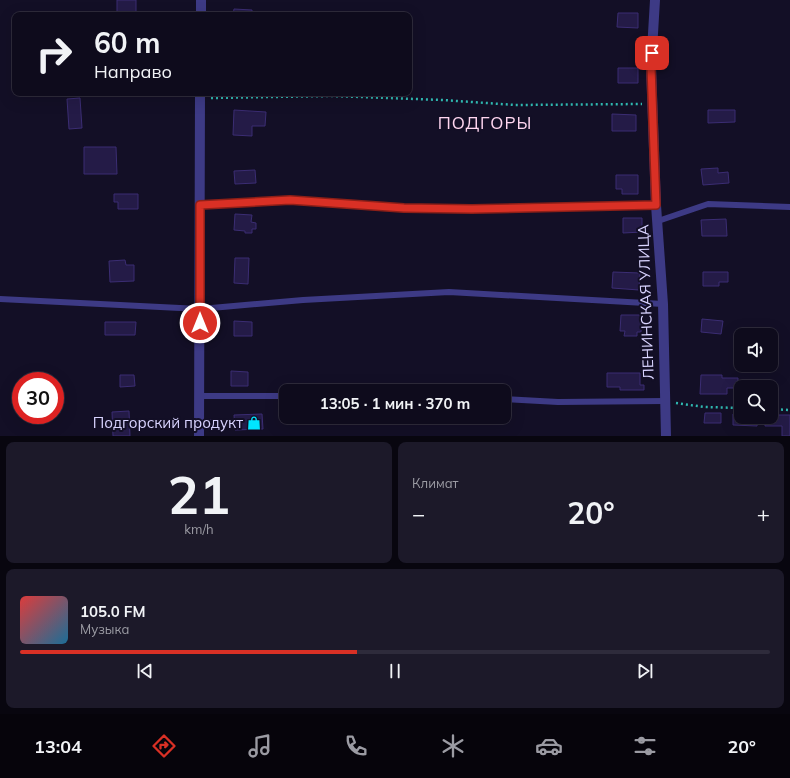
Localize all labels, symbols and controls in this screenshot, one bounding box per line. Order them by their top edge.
text: 60 m [94,25,160,60]
icon: right [28,28,80,80]
pin [635,36,669,70]
icon: arrive [641,42,663,64]
text: Направо [94,60,172,83]
district label: ПОДГОРЫ [438,112,532,133]
street label: ЛЕНИНСКАЯ УЛИЦА [633,224,658,380]
position arrow [179,302,221,344]
map controls [734,328,778,424]
button: sound [734,328,778,372]
speed limit sign: 30 [12,372,64,424]
button: search [734,380,778,424]
text: 13:05 · 1 мин · 370 m [320,394,470,413]
place label: Подгорский продукт [93,413,243,432]
shop icon: Подгорский продукт [246,415,262,431]
text: 21 [168,462,230,527]
text: Климат [412,475,459,491]
text: 20° [567,494,615,532]
text: − [412,500,425,528]
text: + [757,500,770,528]
text: km/h [184,521,214,537]
text: 105.0 FM [80,602,145,621]
text: Музыка [80,621,129,637]
icon: previous [134,660,156,682]
icon: pause [384,660,406,682]
icon: next [634,660,656,682]
icon: directions [150,732,178,760]
icon: music [246,732,274,760]
icon: phone [342,732,370,760]
icon: climate [439,732,467,760]
icon: car [535,732,563,760]
icon: filters [631,732,659,760]
text: 13:04 [34,735,82,758]
text: 20° [727,735,756,758]

